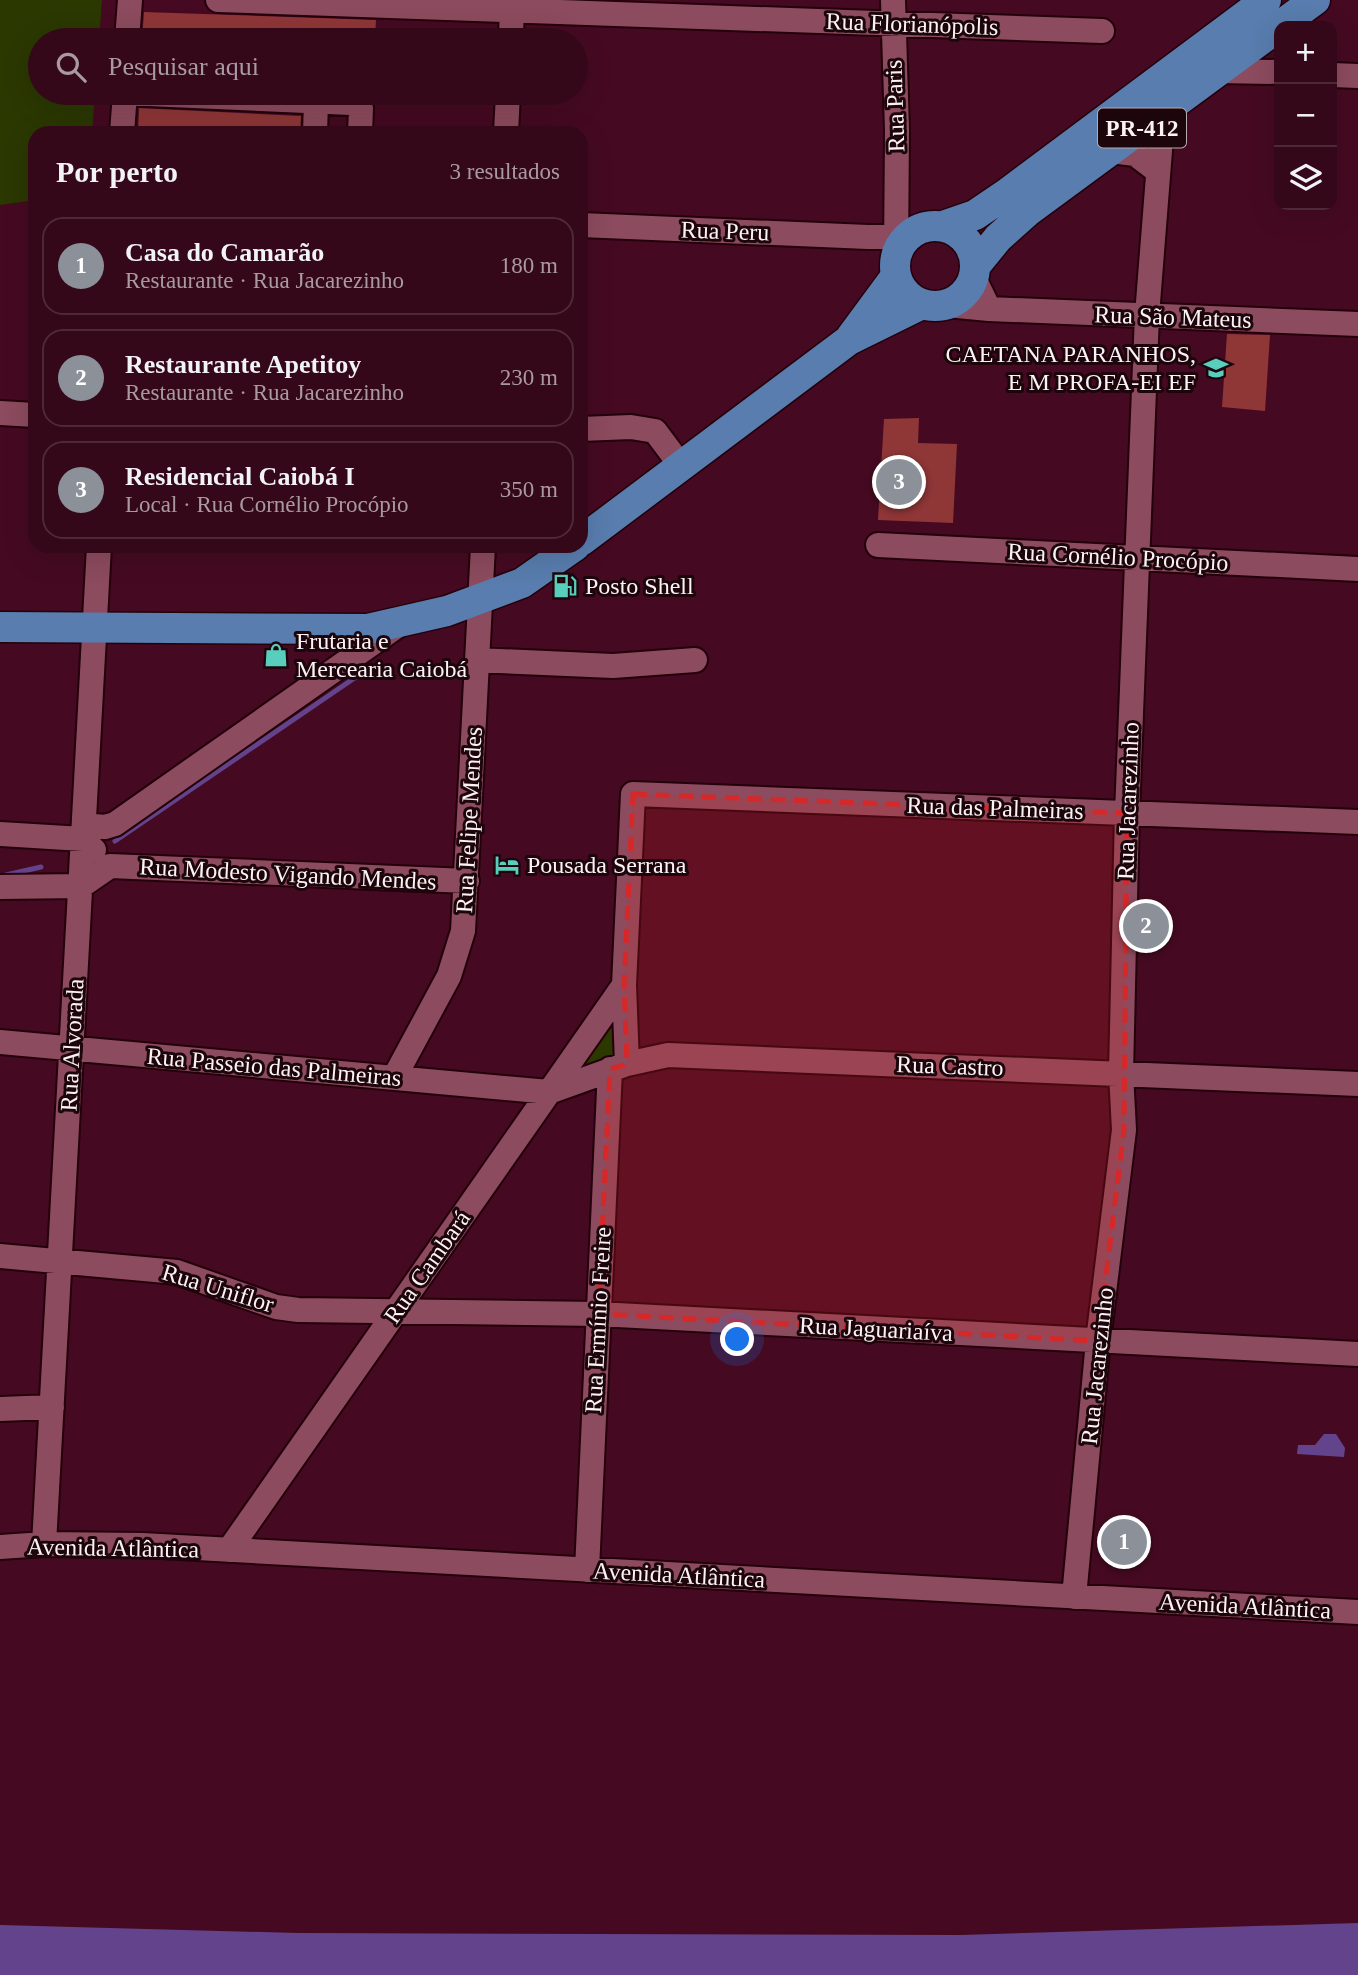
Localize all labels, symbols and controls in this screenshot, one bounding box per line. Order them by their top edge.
street label: Rua Florianópolis [825,8,999,40]
map controls [1274,21,1337,210]
button: + [1274,21,1337,84]
search box [28,28,588,105]
icon: search [52,48,90,86]
text: Pesquisar aqui [108,52,259,81]
street label: Rua Paris [880,59,910,153]
button: − [1274,84,1337,147]
road number: PR-412 [1098,108,1186,148]
button: layers [1274,147,1337,210]
text: Por perto [56,155,178,188]
text: 3 resultados [449,159,560,184]
street label: Rua Peru [680,216,770,246]
text: Casa do Camarão [125,238,324,267]
text: 1 [75,253,87,278]
text: 180 m [500,253,558,278]
text: Restaurante · Rua Jacarezinho [125,268,404,293]
street label: Rua São Mateus [1094,301,1252,333]
place label: CAETANA PARANHOS, E M PROFA-EI EF [945,341,1196,395]
text: Restaurante Apetitoy [125,350,361,379]
school or university icon: CAETANA PARANHOS, E M PROFA-EI EF [1202,354,1230,382]
text: 2 [75,365,87,390]
text: 230 m [500,365,558,390]
text: Restaurante · Rua Jacarezinho [125,380,404,405]
pin: 3 [876,456,922,508]
text: Residencial Caiobá I [125,462,355,491]
text: 3 [75,477,87,502]
text: 350 m [500,477,558,502]
text: Local · Rua Cornélio Procópio [125,492,409,517]
street label: Rua Cornélio Procópio [1007,538,1229,576]
fuel station icon: Posto Shell [551,572,579,600]
place label: Posto Shell [585,573,694,599]
place label: Frutaria e Mercearia Caiobá [296,628,468,682]
shop icon: Frutaria e Mercearia Caiobá [262,641,290,669]
street label: Rua Jacarezinho [1112,722,1144,880]
street label: Rua Felipe Mendes [451,726,487,914]
street label: Rua das Palmeiras [906,792,1084,824]
hotel icon: Pousada Serrana [493,851,521,879]
place label: Pousada Serrana [527,852,687,878]
street label: Rua Modesto Vigando Mendes [139,853,437,895]
pin: 2 [1123,900,1169,952]
street label: Rua Alvorada [56,978,88,1112]
street label: Rua Passeio das Palmeiras [146,1043,402,1091]
street label: Rua Castro [896,1051,1004,1081]
street label: Rua Cambará [379,1205,475,1328]
street label: Rua Ermínio Freire [580,1226,616,1414]
street label: Rua Uniflor [159,1259,277,1317]
street label: Rua Jacarezinho [1076,1286,1118,1446]
street label: Rua Jaguariaíva [798,1312,954,1346]
your location [720,1322,754,1356]
pin: 1 [1101,1516,1147,1568]
street label: Avenida Atlântica [27,1533,200,1563]
street label: Avenida Atlântica [592,1558,766,1593]
street label: Avenida Atlântica [1158,1589,1332,1624]

